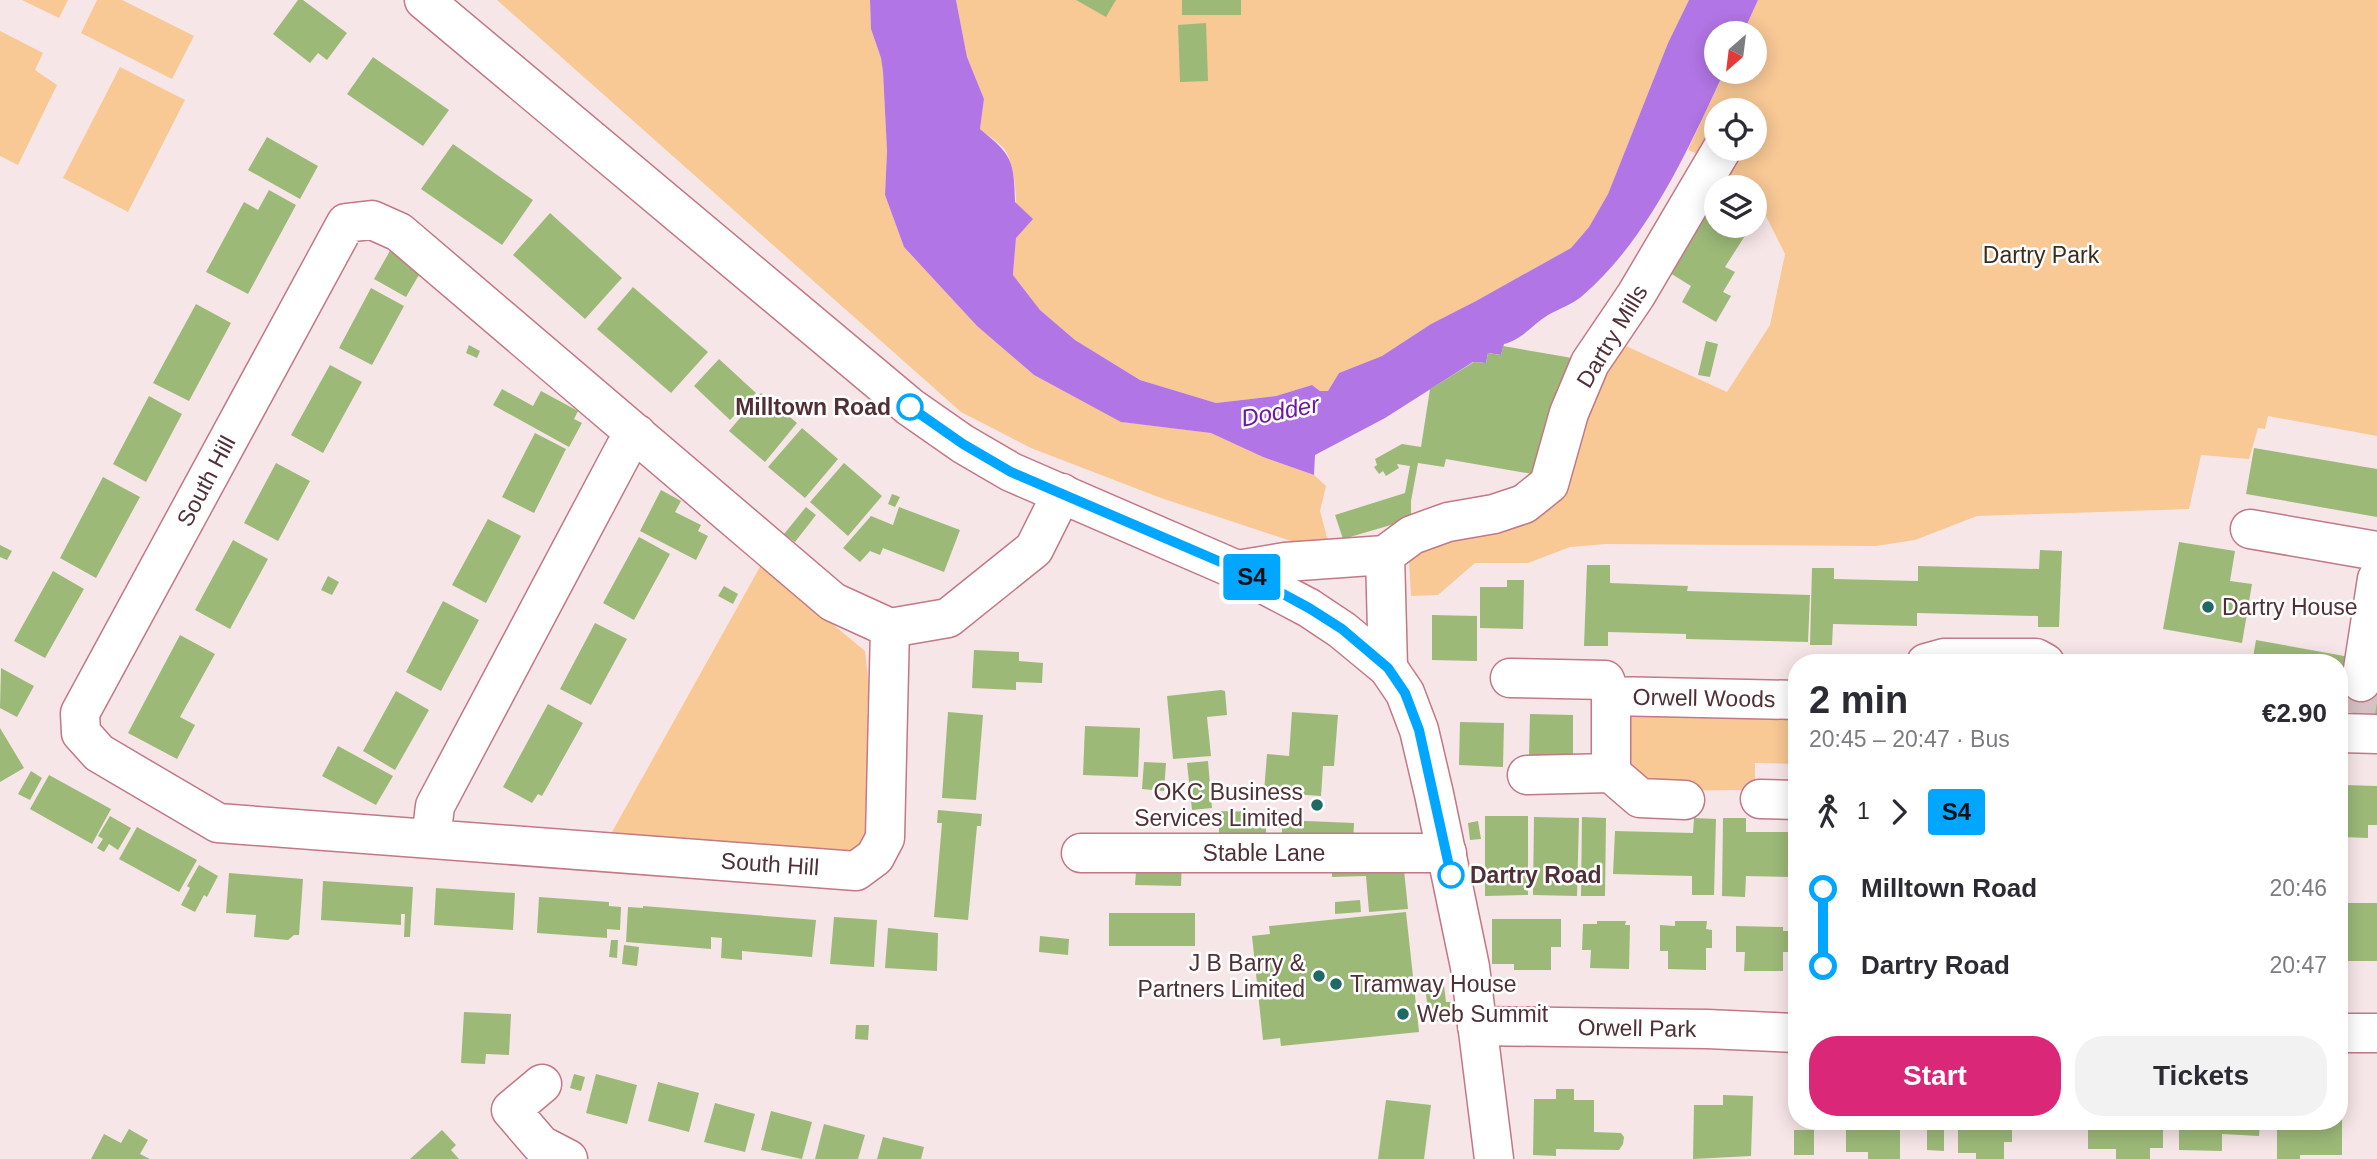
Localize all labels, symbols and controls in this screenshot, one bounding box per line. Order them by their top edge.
north arrow [1704,21,1768,84]
map controls [1704,21,1767,238]
button: locate [1704,98,1767,161]
button: layers [1704,175,1767,238]
park label: Dartry Park [1983,242,2100,268]
street label: Dartry Mills [1571,280,1653,392]
water label: Dodder [1239,390,1322,432]
place label: Milltown Road [735,394,891,420]
marker: Milltown Road [897,394,923,420]
street label: South Hill [171,431,241,531]
line badge: S4 [1220,554,1284,600]
text: S4 [1237,563,1267,590]
place label: Dartry House [2222,594,2357,620]
marker: Dartry House [2200,599,2216,615]
text: 2 min [1809,679,1908,721]
street label: Orwell Woods [1632,684,1776,712]
text: €2.90 [2262,698,2327,728]
text: 20:45 – 20:47 · Bus [1809,726,2010,752]
place label: OKC Business Services Limited [1134,779,1303,831]
icon: walk [1809,793,1847,831]
icon: forward [1880,793,1918,831]
marker: OKC Business Services Limited [1309,797,1325,813]
text: 1 [1857,798,1870,824]
text: S4 [1942,798,1971,825]
street label: Stable Lane [1203,840,1325,866]
street label: South Hill [720,848,820,880]
marker: Dartry Road [1438,862,1464,888]
place label: Dartry Road [1470,862,1602,888]
text: Milltown Road [1861,873,2037,903]
text: 20:46 [2269,875,2327,901]
place label: J B Barry & Partners Limited [1138,950,1305,1002]
text: Dartry Road [1861,950,2010,980]
text: 20:47 [2269,952,2327,978]
marker: J B Barry & Partners Limited [1311,968,1327,984]
place label: Tramway House [1350,971,1517,997]
marker: Tramway House [1328,976,1344,992]
place label: Web Summit [1417,1001,1549,1027]
marker: Web Summit [1395,1006,1411,1022]
street label: Orwell Park [1577,1014,1697,1042]
button: Start [1809,1036,2061,1116]
button: Tickets [2075,1036,2327,1116]

